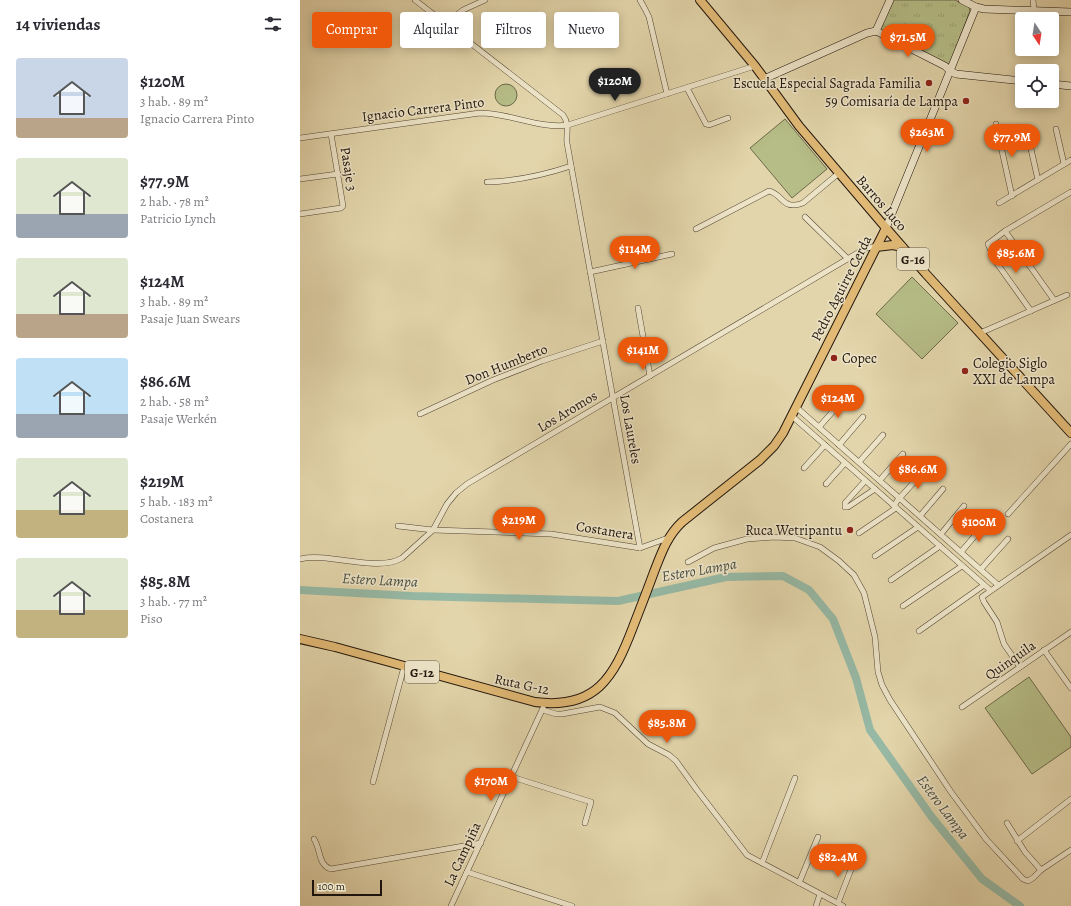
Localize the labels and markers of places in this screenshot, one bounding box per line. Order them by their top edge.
pin: $71.5M [875,24,941,58]
pin: $120M [587,68,643,102]
place label: Escuela Especial Sagrada Familia [733,74,921,93]
marker: Escuela Especial Sagrada Familia [924,78,934,88]
place label: 59 Comisaría de Lampa [825,92,958,111]
marker: 59 Comisaría de Lampa [961,96,971,106]
pin: $263M [899,119,955,153]
pin: $77.9M [979,124,1045,158]
pin: $114M [607,236,663,270]
pin: $85.6M [983,240,1049,274]
pin: $141M [615,337,671,371]
place label: Copec [842,349,877,368]
marker: Copec [829,353,839,363]
place label: Colegio Siglo XXI de Lampa [973,354,1055,389]
marker: Colegio Siglo XXI de Lampa [960,366,970,376]
pin: $124M [810,385,866,419]
pin: $86.6M [885,456,951,490]
pin: $219M [491,507,547,541]
pin: $100M [951,509,1007,543]
place label: Ruca Wetripantu [745,521,842,540]
marker: Ruca Wetripantu [845,525,855,535]
pin: $85.8M [634,710,700,744]
pin: $170M [463,768,519,802]
pin: $82.4M [805,844,871,878]

